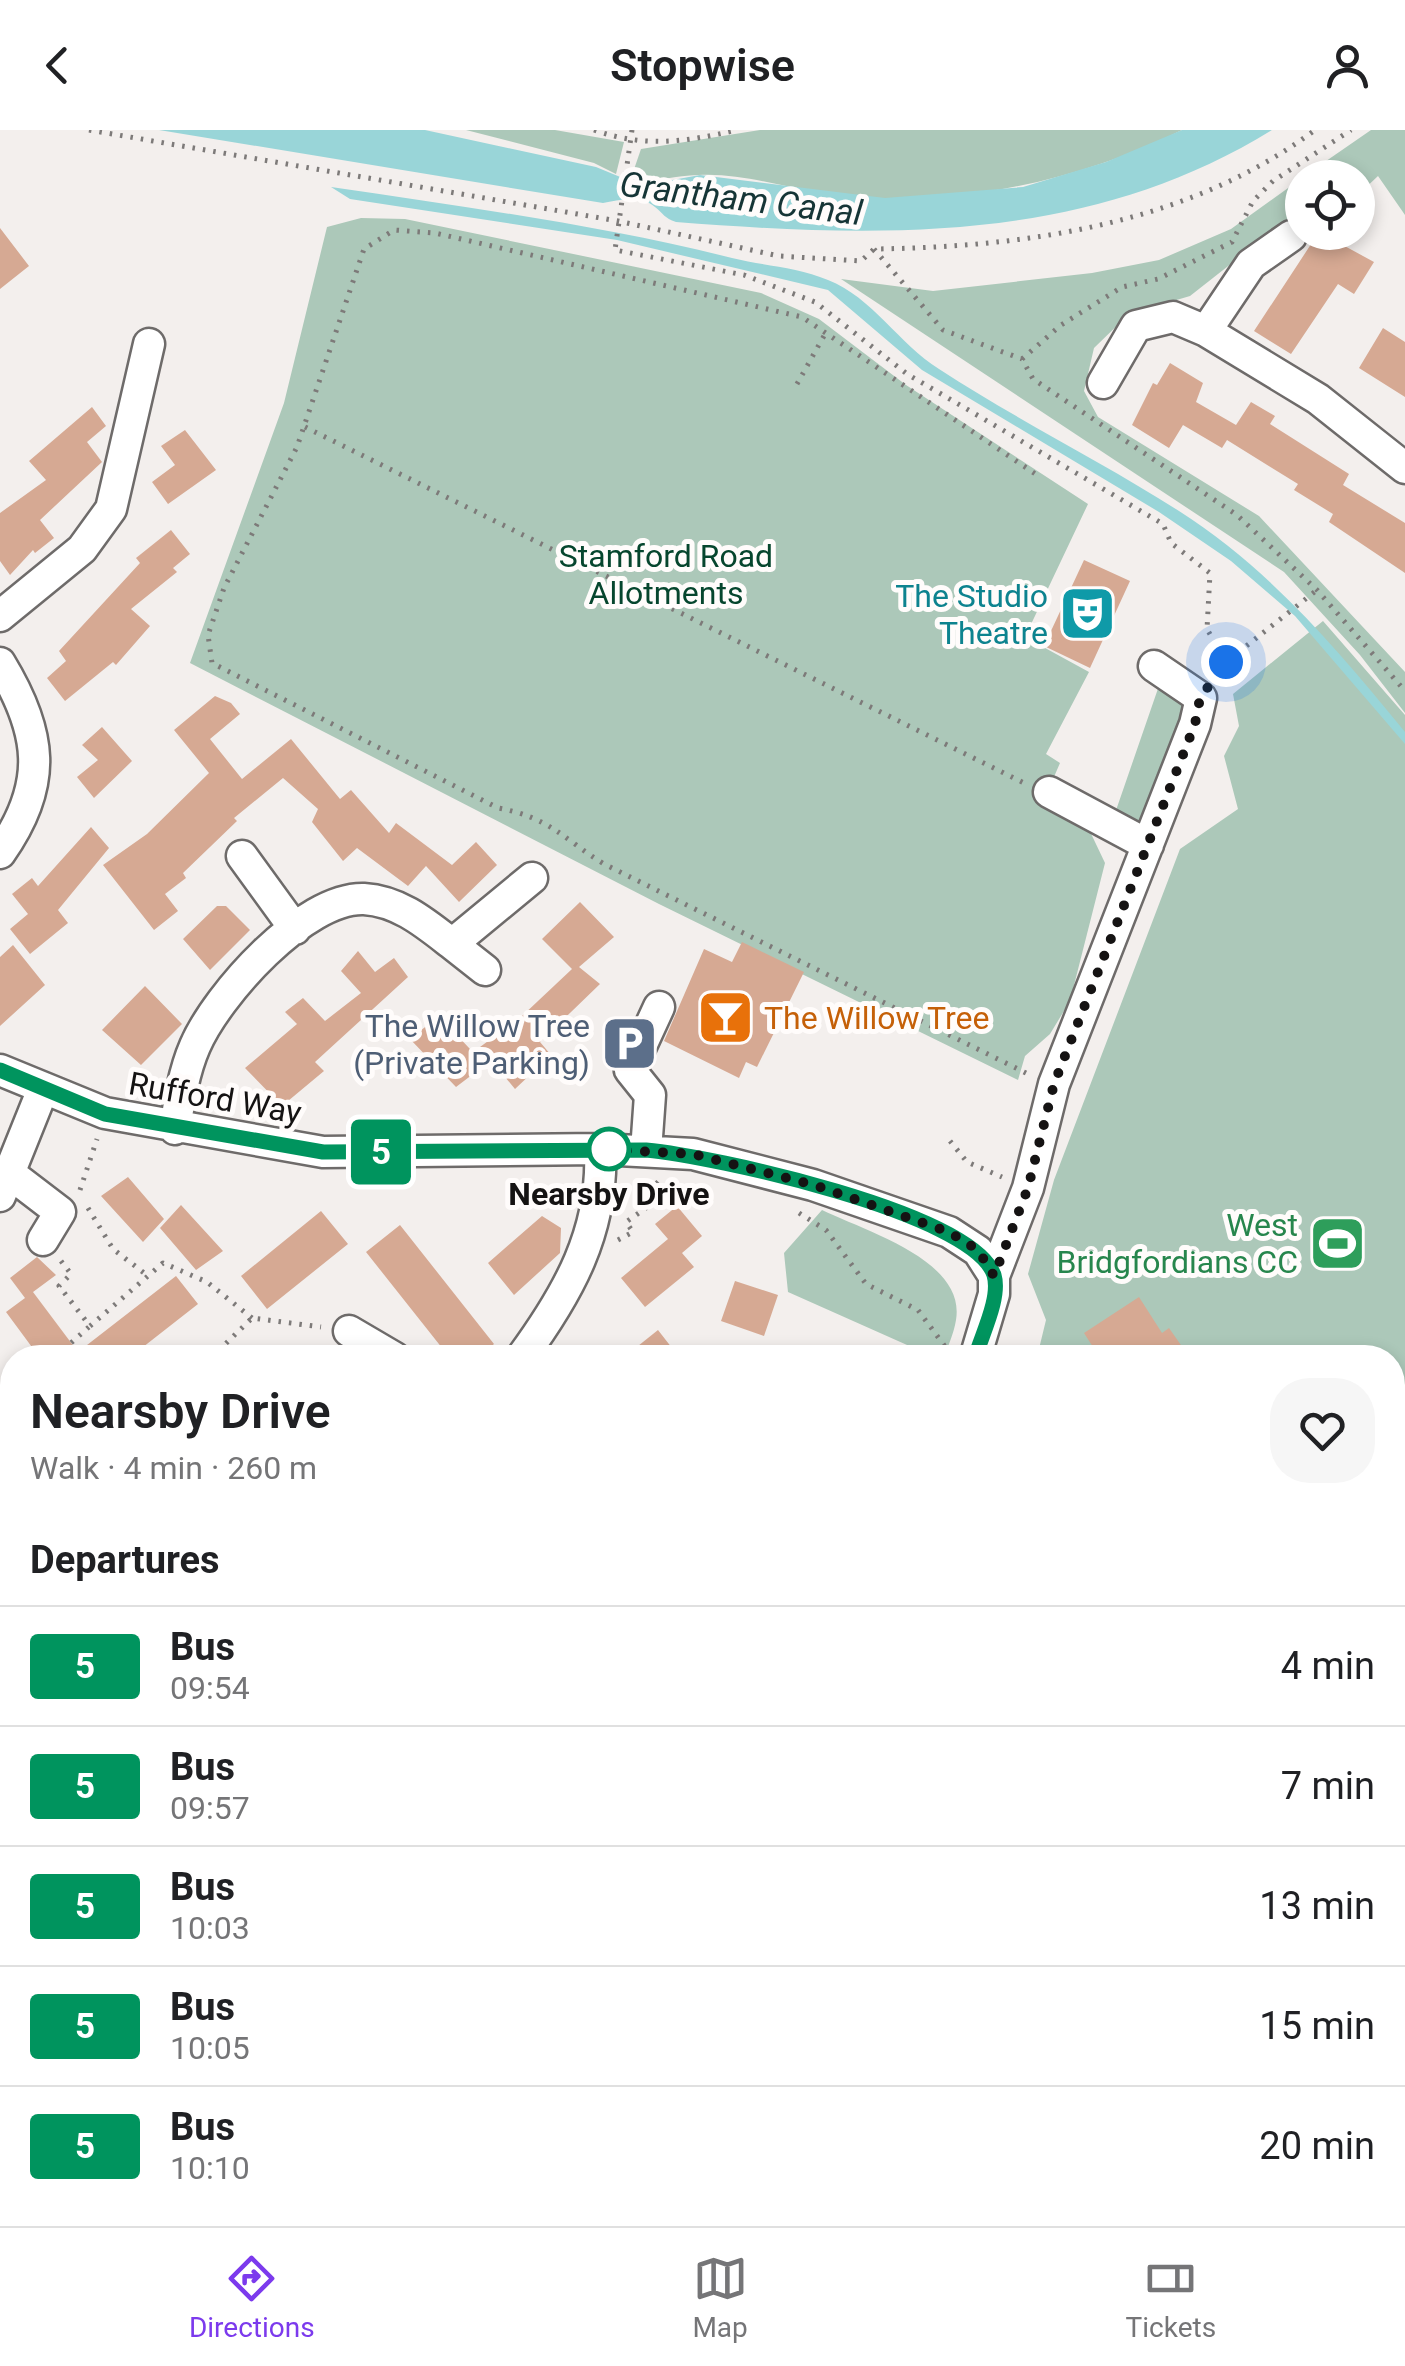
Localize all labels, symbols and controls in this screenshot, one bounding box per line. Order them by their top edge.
icon: back [30,38,85,93]
icon: person [1320,38,1375,93]
text: Stopwise [610,39,795,92]
map controls [1285,160,1375,250]
button: locate [1285,160,1375,250]
water label: Grantham Canal [617,164,865,234]
park label: Stamford Road Allotments [559,537,773,612]
place label: The Studio Theatre [895,577,1048,652]
theatre icon: The Studio Theatre [1057,584,1117,644]
your location [1201,637,1251,687]
bar icon: The Willow Tree [695,988,755,1048]
place label: The Willow Tree [764,999,989,1037]
place label: The Willow Tree (Private Parking) [353,1007,590,1082]
parking icon: The Willow Tree (Private Parking) [599,1014,659,1074]
street label: Rufford Way [126,1064,304,1132]
line badge: 5 [348,1120,414,1184]
marker: Nearsby Drive [588,1128,630,1170]
text: 5 [371,1132,391,1173]
place label: Nearsby Drive [508,1175,710,1213]
place label: West Bridgfordians CC [1056,1206,1298,1281]
sports icon: West Bridgfordians CC [1307,1213,1367,1273]
button: heart [1270,1378,1375,1483]
text: Nearsby Drive [30,1383,331,1440]
text: Walk · 4 min · 260 m [30,1449,317,1487]
text: Departures [30,1538,220,1582]
text: Bus [170,1625,235,1669]
text: 4 min [1281,1644,1375,1688]
text: 5 [75,1646,95,1687]
text: 09:54 [170,1669,250,1707]
text: Bus [170,1745,235,1789]
text: 7 min [1281,1764,1375,1808]
text: 5 [75,1766,95,1807]
text: 09:57 [170,1789,250,1827]
text: Bus [170,1865,235,1909]
text: 13 min [1259,1884,1375,1928]
text: 5 [75,1886,95,1927]
text: 10:03 [170,1909,250,1947]
text: Bus [170,1985,235,2029]
text: 15 min [1259,2004,1375,2048]
text: 5 [75,2006,95,2047]
text: 10:05 [170,2029,250,2067]
text: Bus [170,2105,235,2149]
text: 20 min [1259,2124,1375,2168]
text: 5 [75,2126,95,2167]
text: 10:10 [170,2149,250,2187]
tab: Directions [189,2251,315,2344]
tab: Map [692,2251,748,2344]
tab: Tickets [1126,2251,1216,2344]

